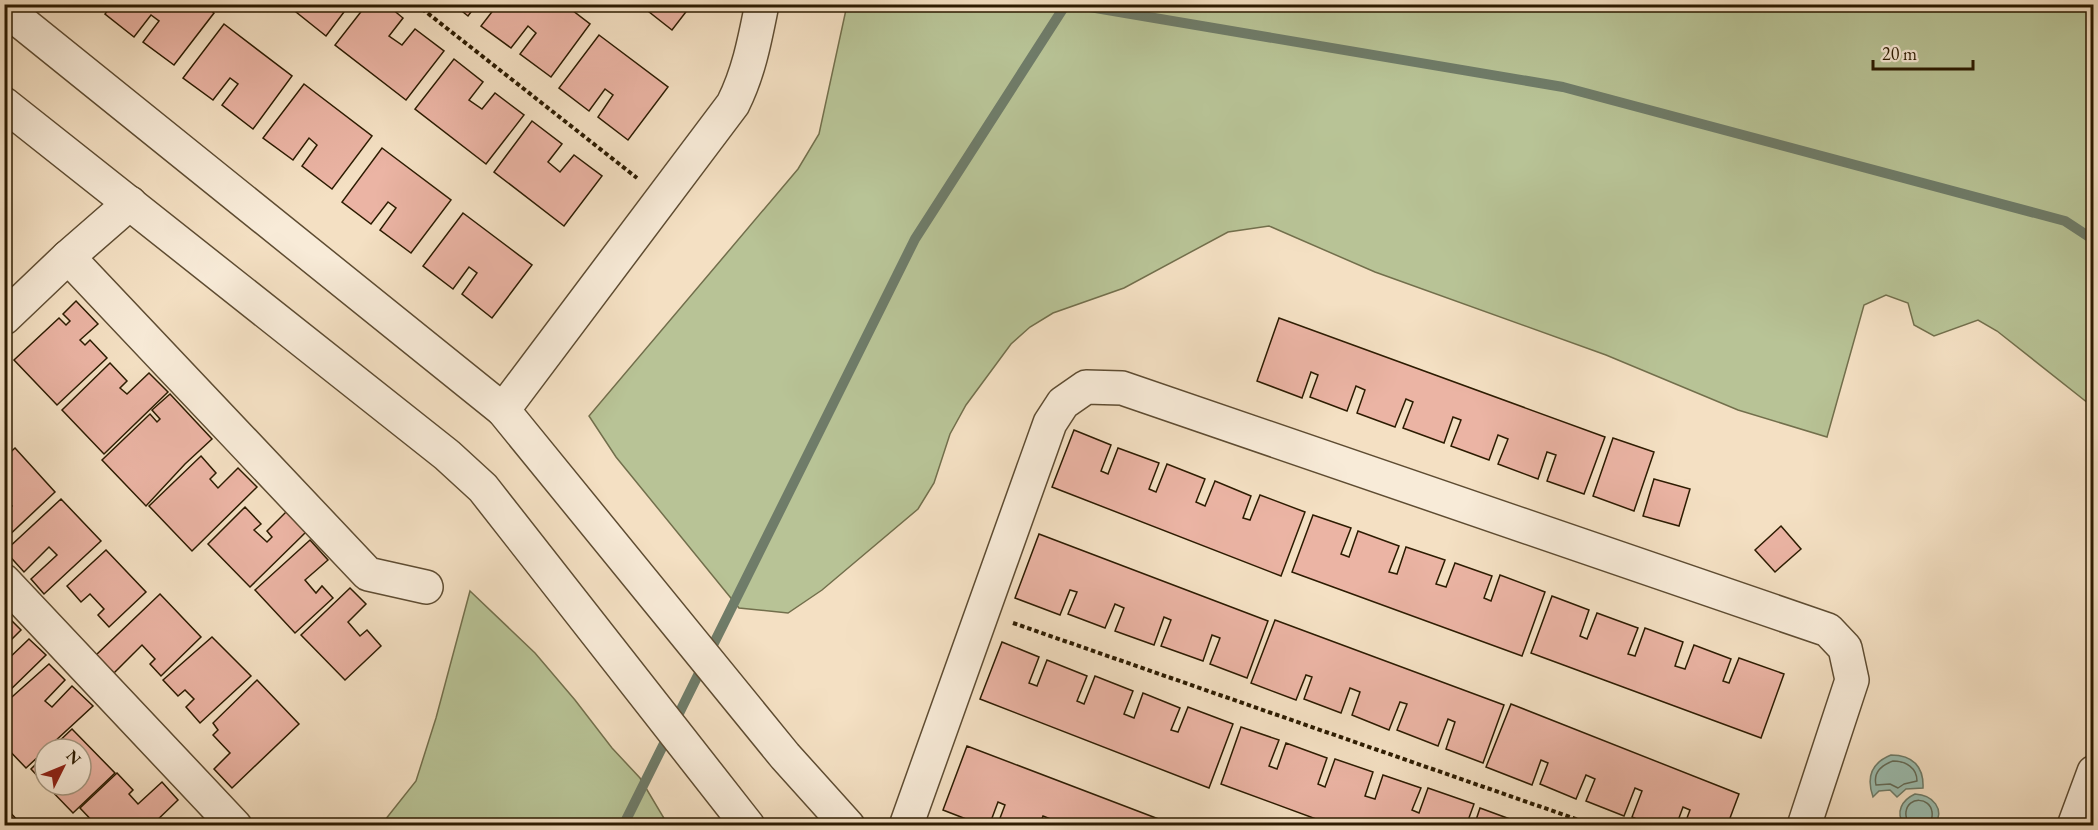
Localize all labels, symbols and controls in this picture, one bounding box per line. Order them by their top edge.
scale bar [1873,33,1974,71]
text: 20 m [1882,42,1917,65]
north arrow [33,737,93,797]
text: N [62,745,86,769]

